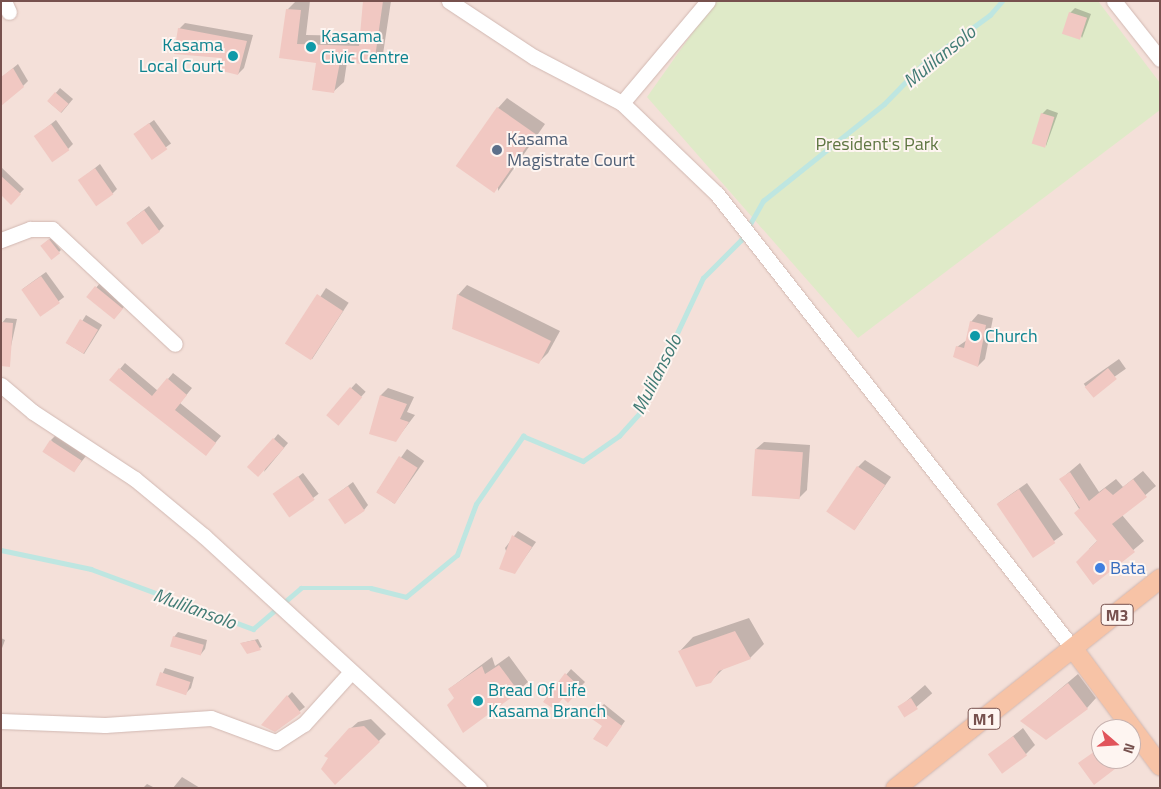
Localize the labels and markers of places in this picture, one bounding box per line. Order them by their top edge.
place label: Kasama Civic Centre [321,26,409,68]
place label: Kasama Local Court [139,35,223,78]
marker: Kasama Civic Centre [305,41,317,53]
marker: Kasama Local Court [227,50,239,62]
place label: Kasama Magistrate Court [507,129,635,172]
marker: Kasama Magistrate Court [491,144,503,156]
place label: Church [985,325,1038,347]
marker: Church [969,330,981,342]
place label: Bata [1110,557,1145,579]
marker: Bata [1094,562,1106,574]
place label: Bread Of Life Kasama Branch [488,680,606,722]
marker: Bread Of Life Kasama Branch [472,695,484,707]

